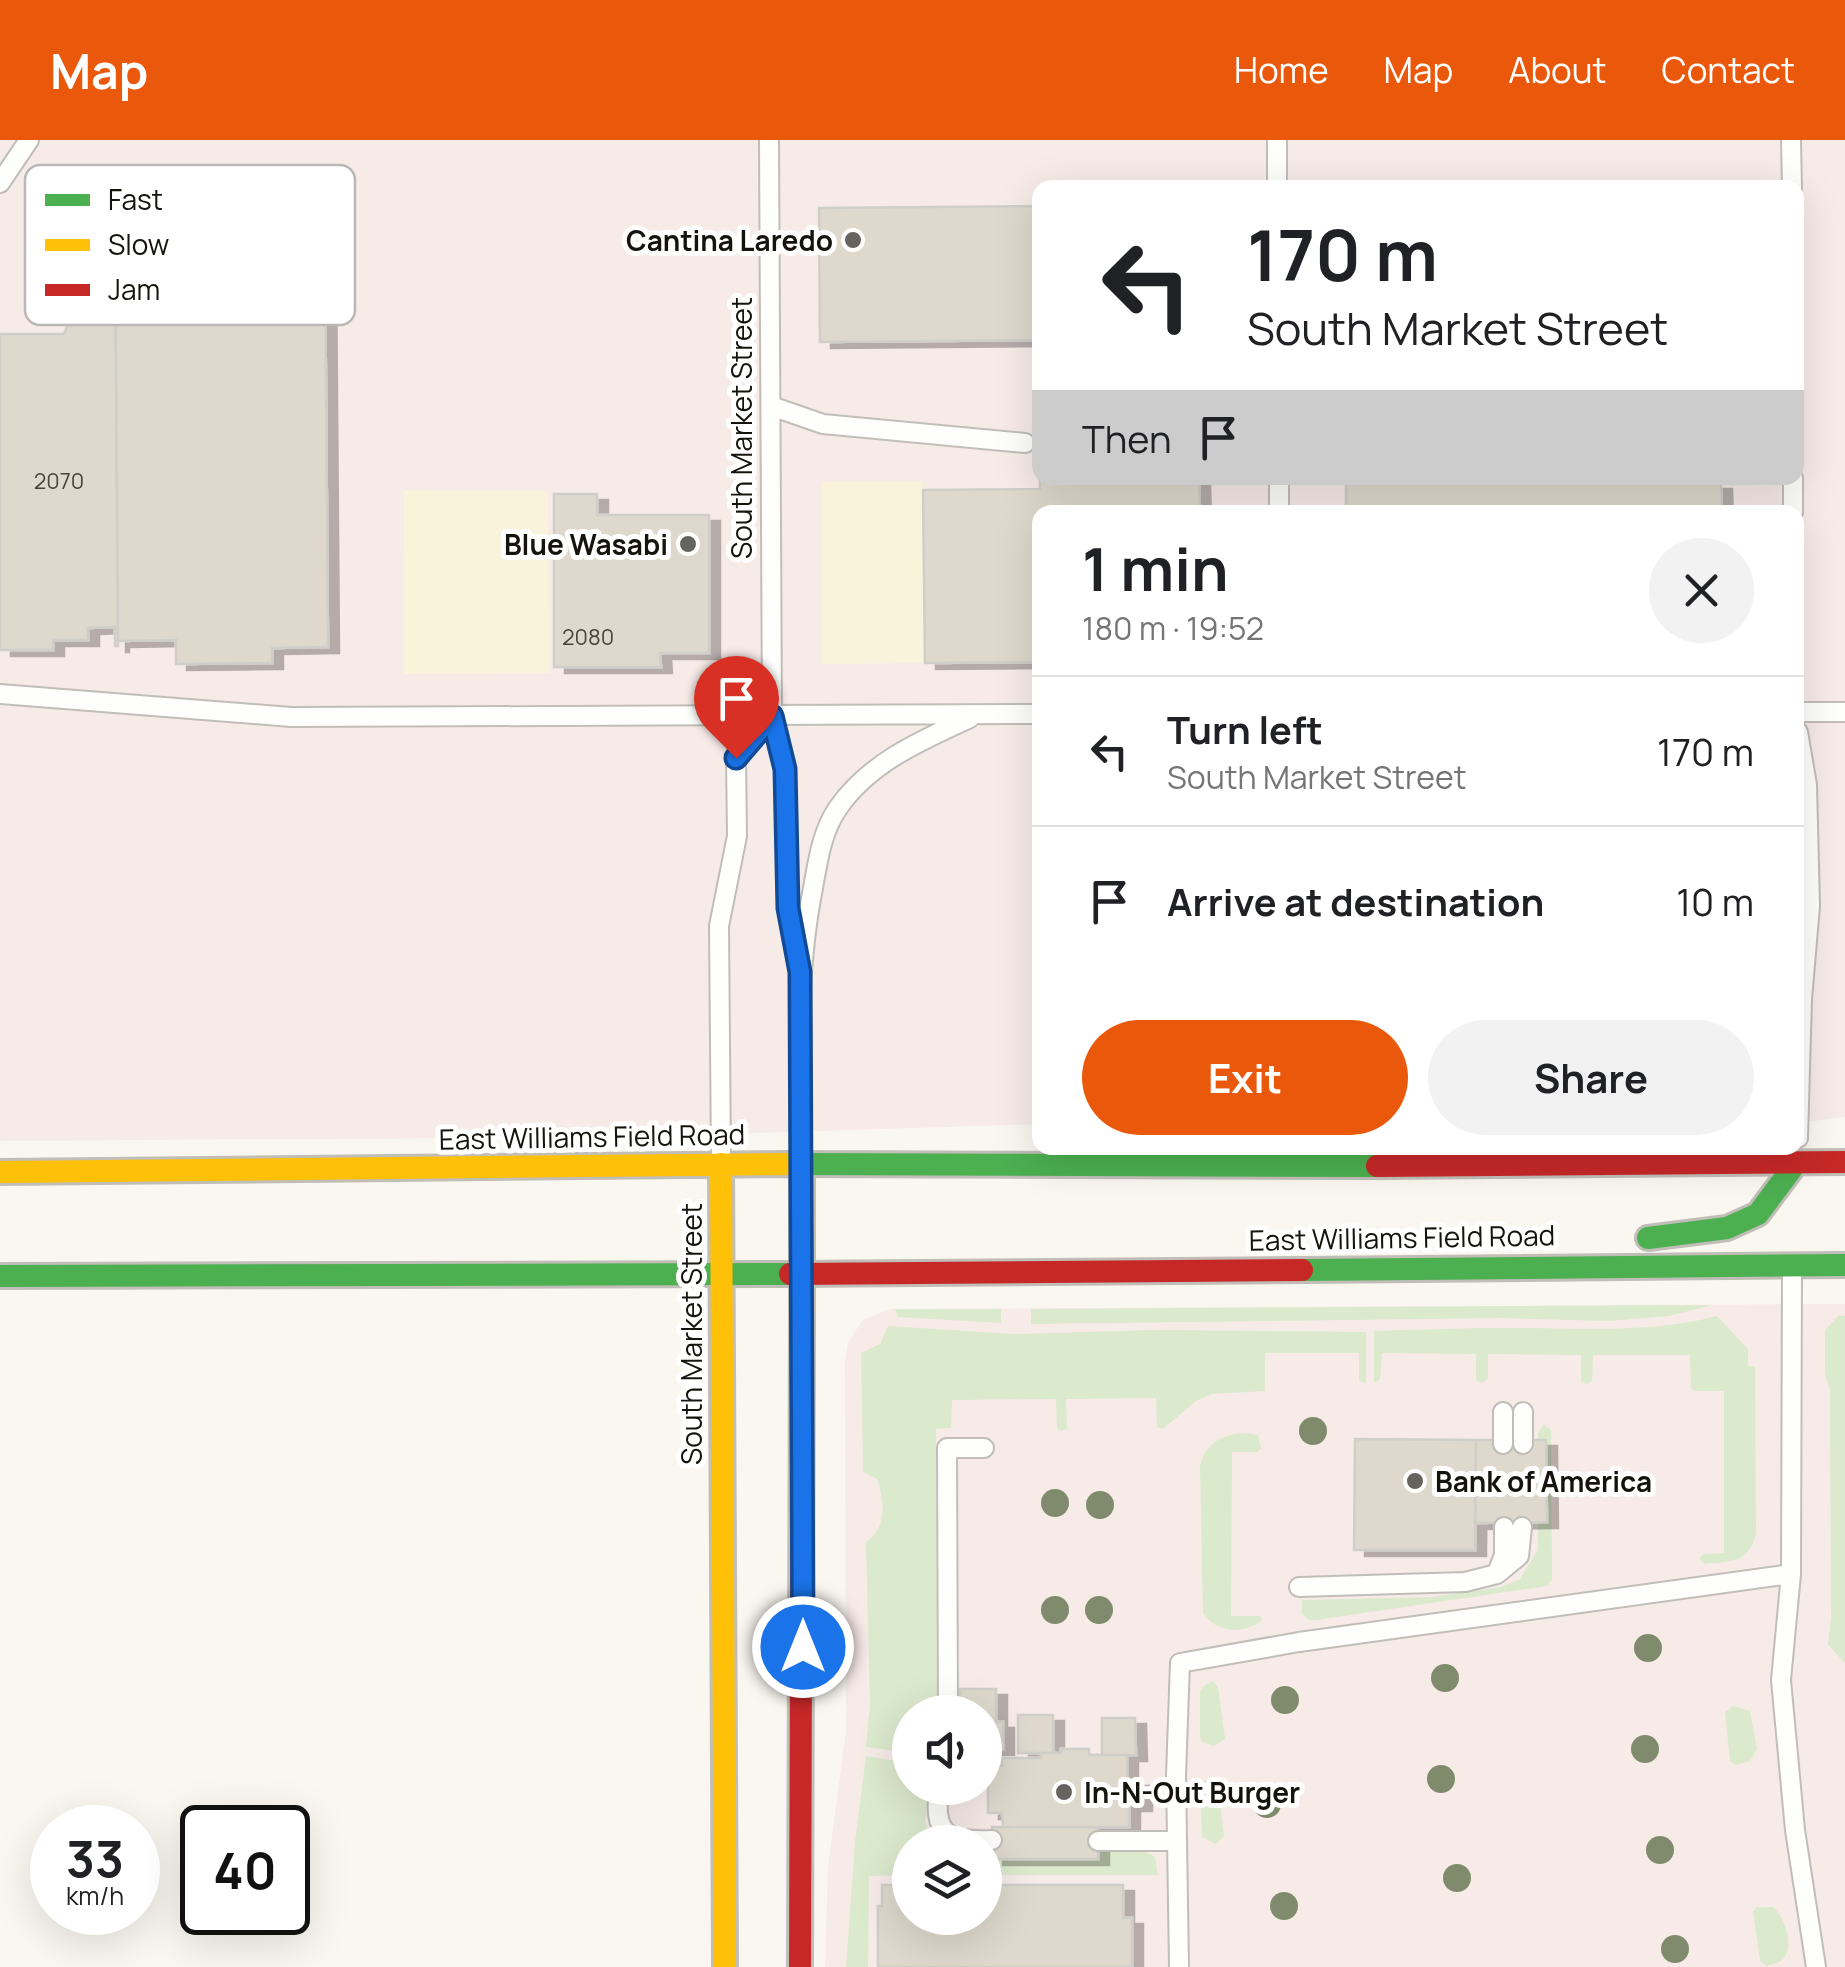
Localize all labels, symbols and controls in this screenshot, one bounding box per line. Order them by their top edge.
text: Map [50,38,148,103]
text: Home [1234,46,1329,94]
text: Map [1384,46,1453,94]
text: About [1508,46,1607,94]
text: Contact [1662,46,1795,94]
legend [25,165,355,325]
text: Fast [108,180,163,218]
text: 170 m [1247,206,1438,302]
icon: left [1082,220,1212,350]
place label: Cantina Laredo [626,221,833,259]
text: Slow [108,225,169,263]
marker: Cantina Laredo [842,229,864,251]
text: Jam [108,270,160,308]
street label: South Market Street [722,297,760,559]
text: South Market Street [1247,297,1668,359]
icon: arrive [1191,410,1246,465]
text: Then [1082,412,1171,464]
house number: 2070 [34,466,84,496]
place label: Blue Wasabi [504,525,668,563]
text: 1 min [1082,527,1229,609]
marker: Blue Wasabi [677,533,699,555]
button: close [1649,538,1754,643]
text: 180 m · 19:52 [1082,606,1264,650]
house number: 2080 [562,622,614,652]
pin [694,656,779,759]
icon: arrive [709,671,764,726]
text: Turn left [1167,703,1323,755]
icon: left [1082,724,1137,779]
text: 170 m [1657,725,1754,777]
text: South Market Street [1167,755,1467,799]
icon: arrive [1082,874,1137,929]
text: Arrive at destination [1167,875,1544,927]
text: 10 m [1676,875,1754,927]
button: Exit [1082,1020,1408,1135]
button: Share [1428,1020,1754,1135]
street label: East Williams Field Road [438,1114,746,1158]
street label: South Market Street [672,1203,710,1465]
street label: East Williams Field Road [1248,1215,1556,1259]
place label: Bank of America [1435,1462,1652,1500]
marker: Bank of America [1404,1470,1426,1492]
position arrow [751,1595,855,1699]
map controls [892,1695,1002,1935]
button: sound [892,1695,1002,1805]
place label: In-N-Out Burger [1084,1773,1300,1811]
marker: In-N-Out Burger [1053,1781,1075,1803]
speed limit sign: 40 [180,1805,310,1935]
text: 33 [66,1824,124,1892]
button: layers [892,1825,1002,1935]
text: km/h [66,1878,124,1913]

